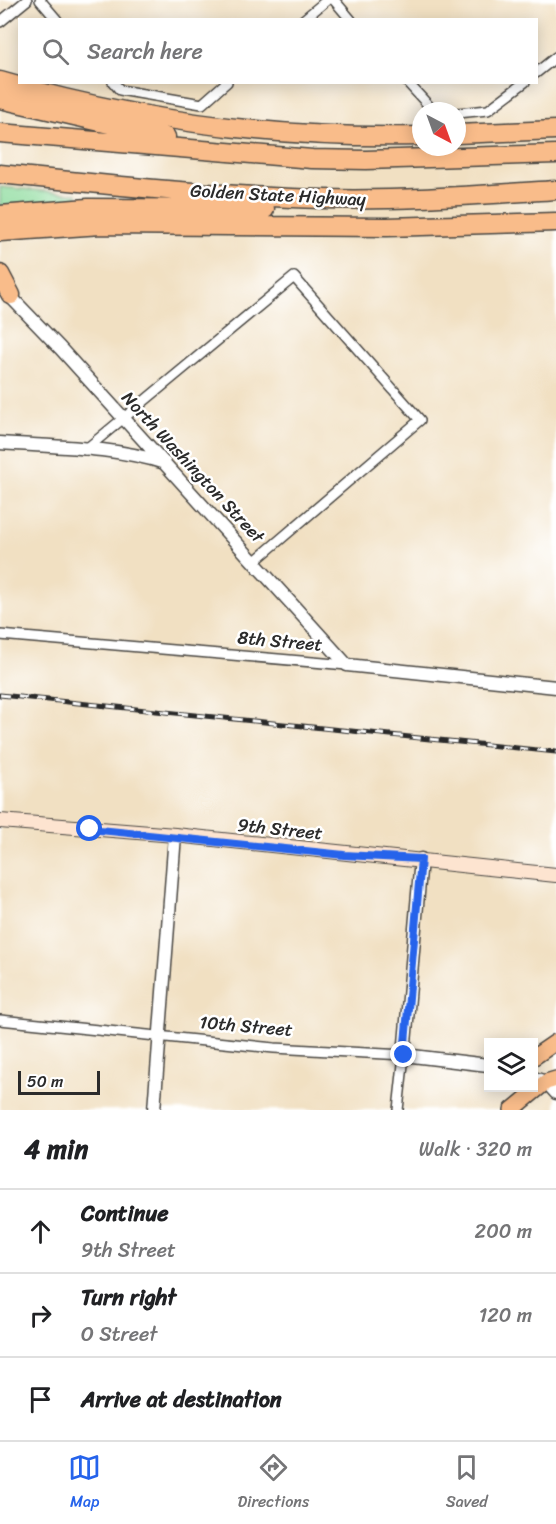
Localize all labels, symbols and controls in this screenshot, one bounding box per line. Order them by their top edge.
search box [18,18,538,84]
text: Search here [87,32,203,71]
icon: search [39,35,72,68]
north arrow [412,102,466,156]
street label: Golden State Highway [189,174,367,216]
street label: North Washington Street [113,383,273,551]
street label: 8th Street [236,621,324,661]
street label: 9th Street [236,809,324,849]
route start [76,815,102,841]
street label: 10th Street [198,1006,294,1046]
map controls [484,1038,538,1092]
button: layers [484,1038,538,1092]
route end [390,1041,416,1067]
text: 50 m [27,1067,63,1096]
scale bar [18,1068,100,1096]
text: 4 min [24,1126,88,1172]
text: Walk · 320 m [419,1132,532,1167]
text: Continue [81,1194,169,1233]
text: 200 m [475,1214,532,1249]
icon: ahead [24,1215,57,1248]
text: 9th Street [81,1233,176,1268]
text: Turn right [81,1278,176,1317]
text: 120 m [479,1298,532,1333]
icon: right [24,1299,57,1332]
text: O Street [81,1317,157,1352]
text: Arrive at destination [81,1380,282,1419]
icon: arrive [24,1383,57,1416]
tab: Map [68,1451,101,1516]
tab: Directions [238,1451,309,1516]
tab: Saved [446,1451,488,1516]

